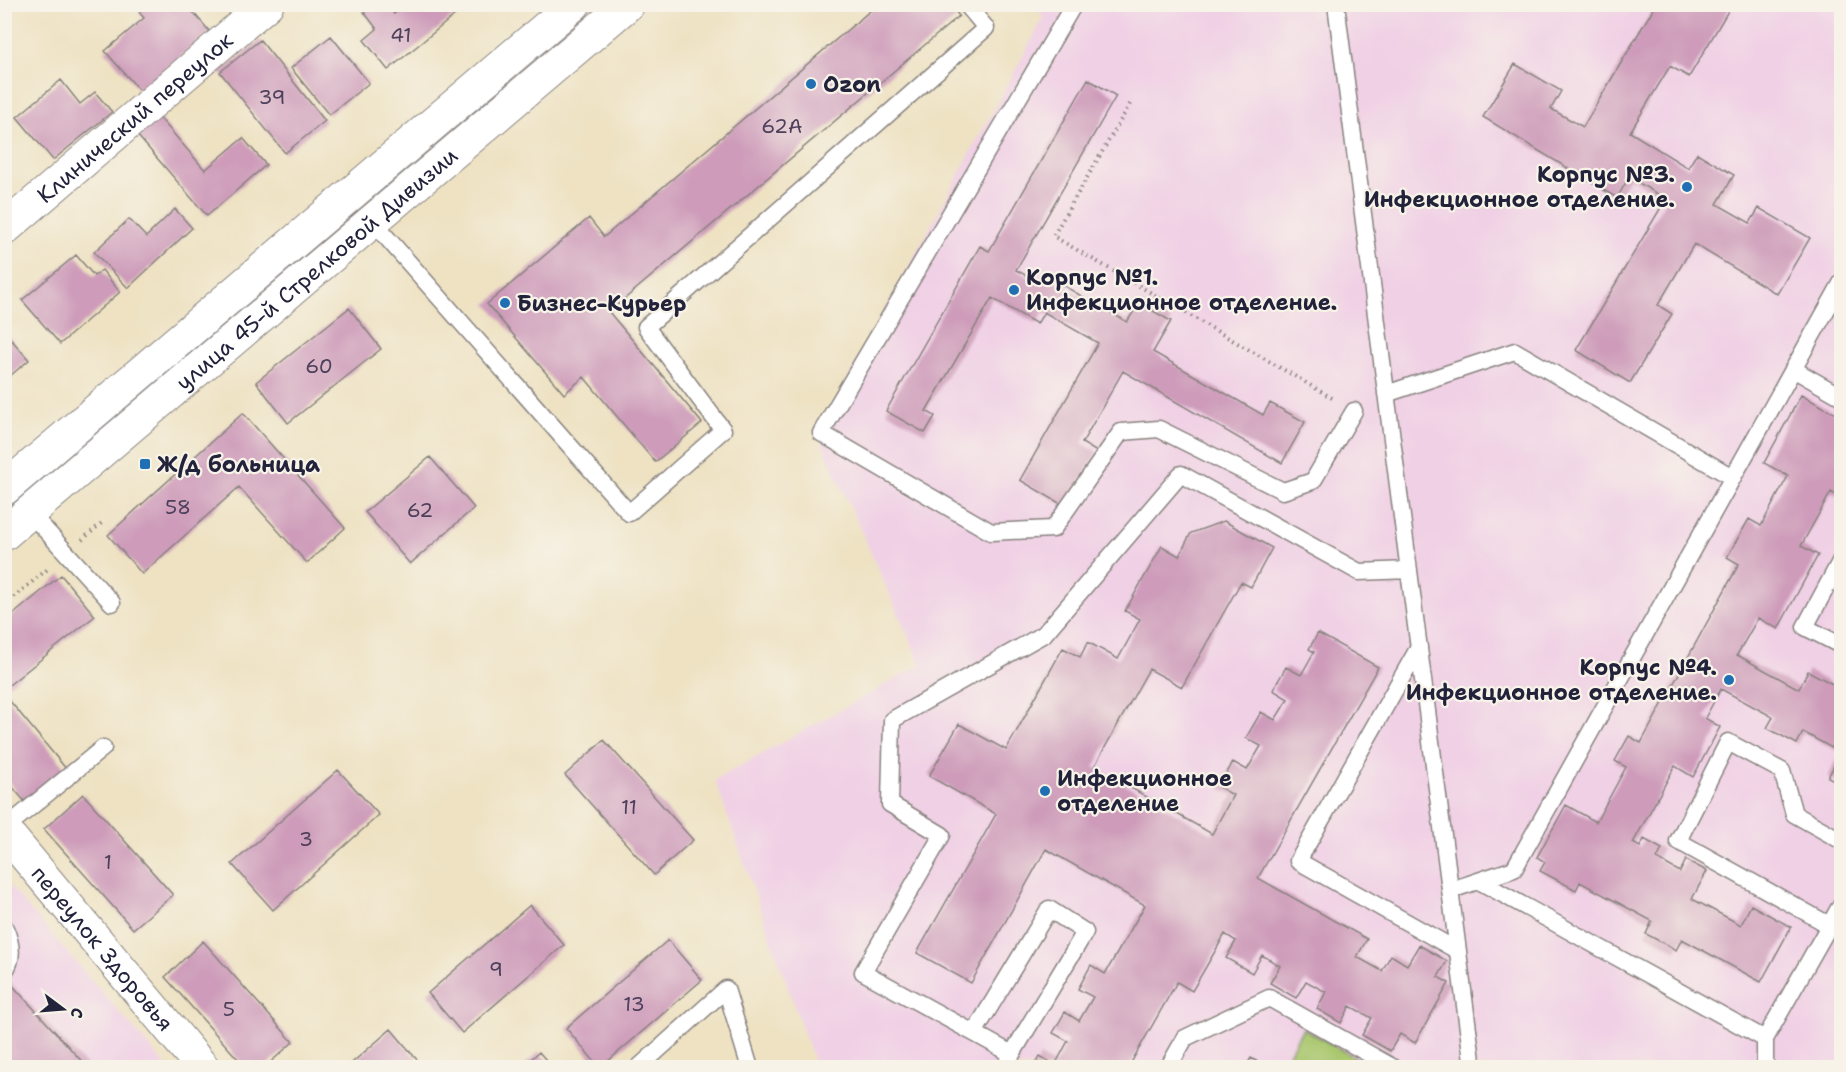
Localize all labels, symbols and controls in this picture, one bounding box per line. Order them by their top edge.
house number: 41 [390,22,412,48]
street label: Клинический переулок [31,25,239,209]
place label: Ozon [823,70,881,99]
marker: Ozon [804,77,818,91]
house number: 39 [259,84,285,110]
house number: 62А [761,113,803,139]
street label: улица 45-й Стрелковой Дивизии [170,141,463,396]
place label: Корпус №3. Инфекционное отделение. [1364,160,1675,214]
marker: Корпус №3. Инфекционное отделение. [1680,180,1694,194]
place label: Корпус №1. Инфекционное отделение. [1026,263,1337,317]
marker: Корпус №1. Инфекционное отделение. [1007,283,1021,297]
place label: Бизнес-Курьер [517,289,686,318]
marker: Бизнес-Курьер [498,296,512,310]
house number: 60 [305,353,333,379]
place label: Ж/д больница [157,450,320,479]
marker: Ж/д больница [138,457,152,471]
house number: 58 [165,494,191,520]
house number: 62 [407,497,433,523]
place label: Корпус №4. Инфекционное отделение. [1406,653,1717,707]
marker: Корпус №4. Инфекционное отделение. [1722,673,1736,687]
place label: Инфекционное отделение [1057,764,1232,818]
marker: Инфекционное отделение [1038,784,1052,798]
house number: 11 [621,794,637,820]
house number: 3 [299,826,313,852]
house number: 1 [104,849,112,875]
street label: переулок Здоровья [25,859,180,1037]
house number: 9 [489,956,503,982]
north arrow [33,979,93,1039]
house number: 13 [623,991,645,1017]
house number: 5 [223,996,235,1022]
text: С [65,1005,88,1021]

